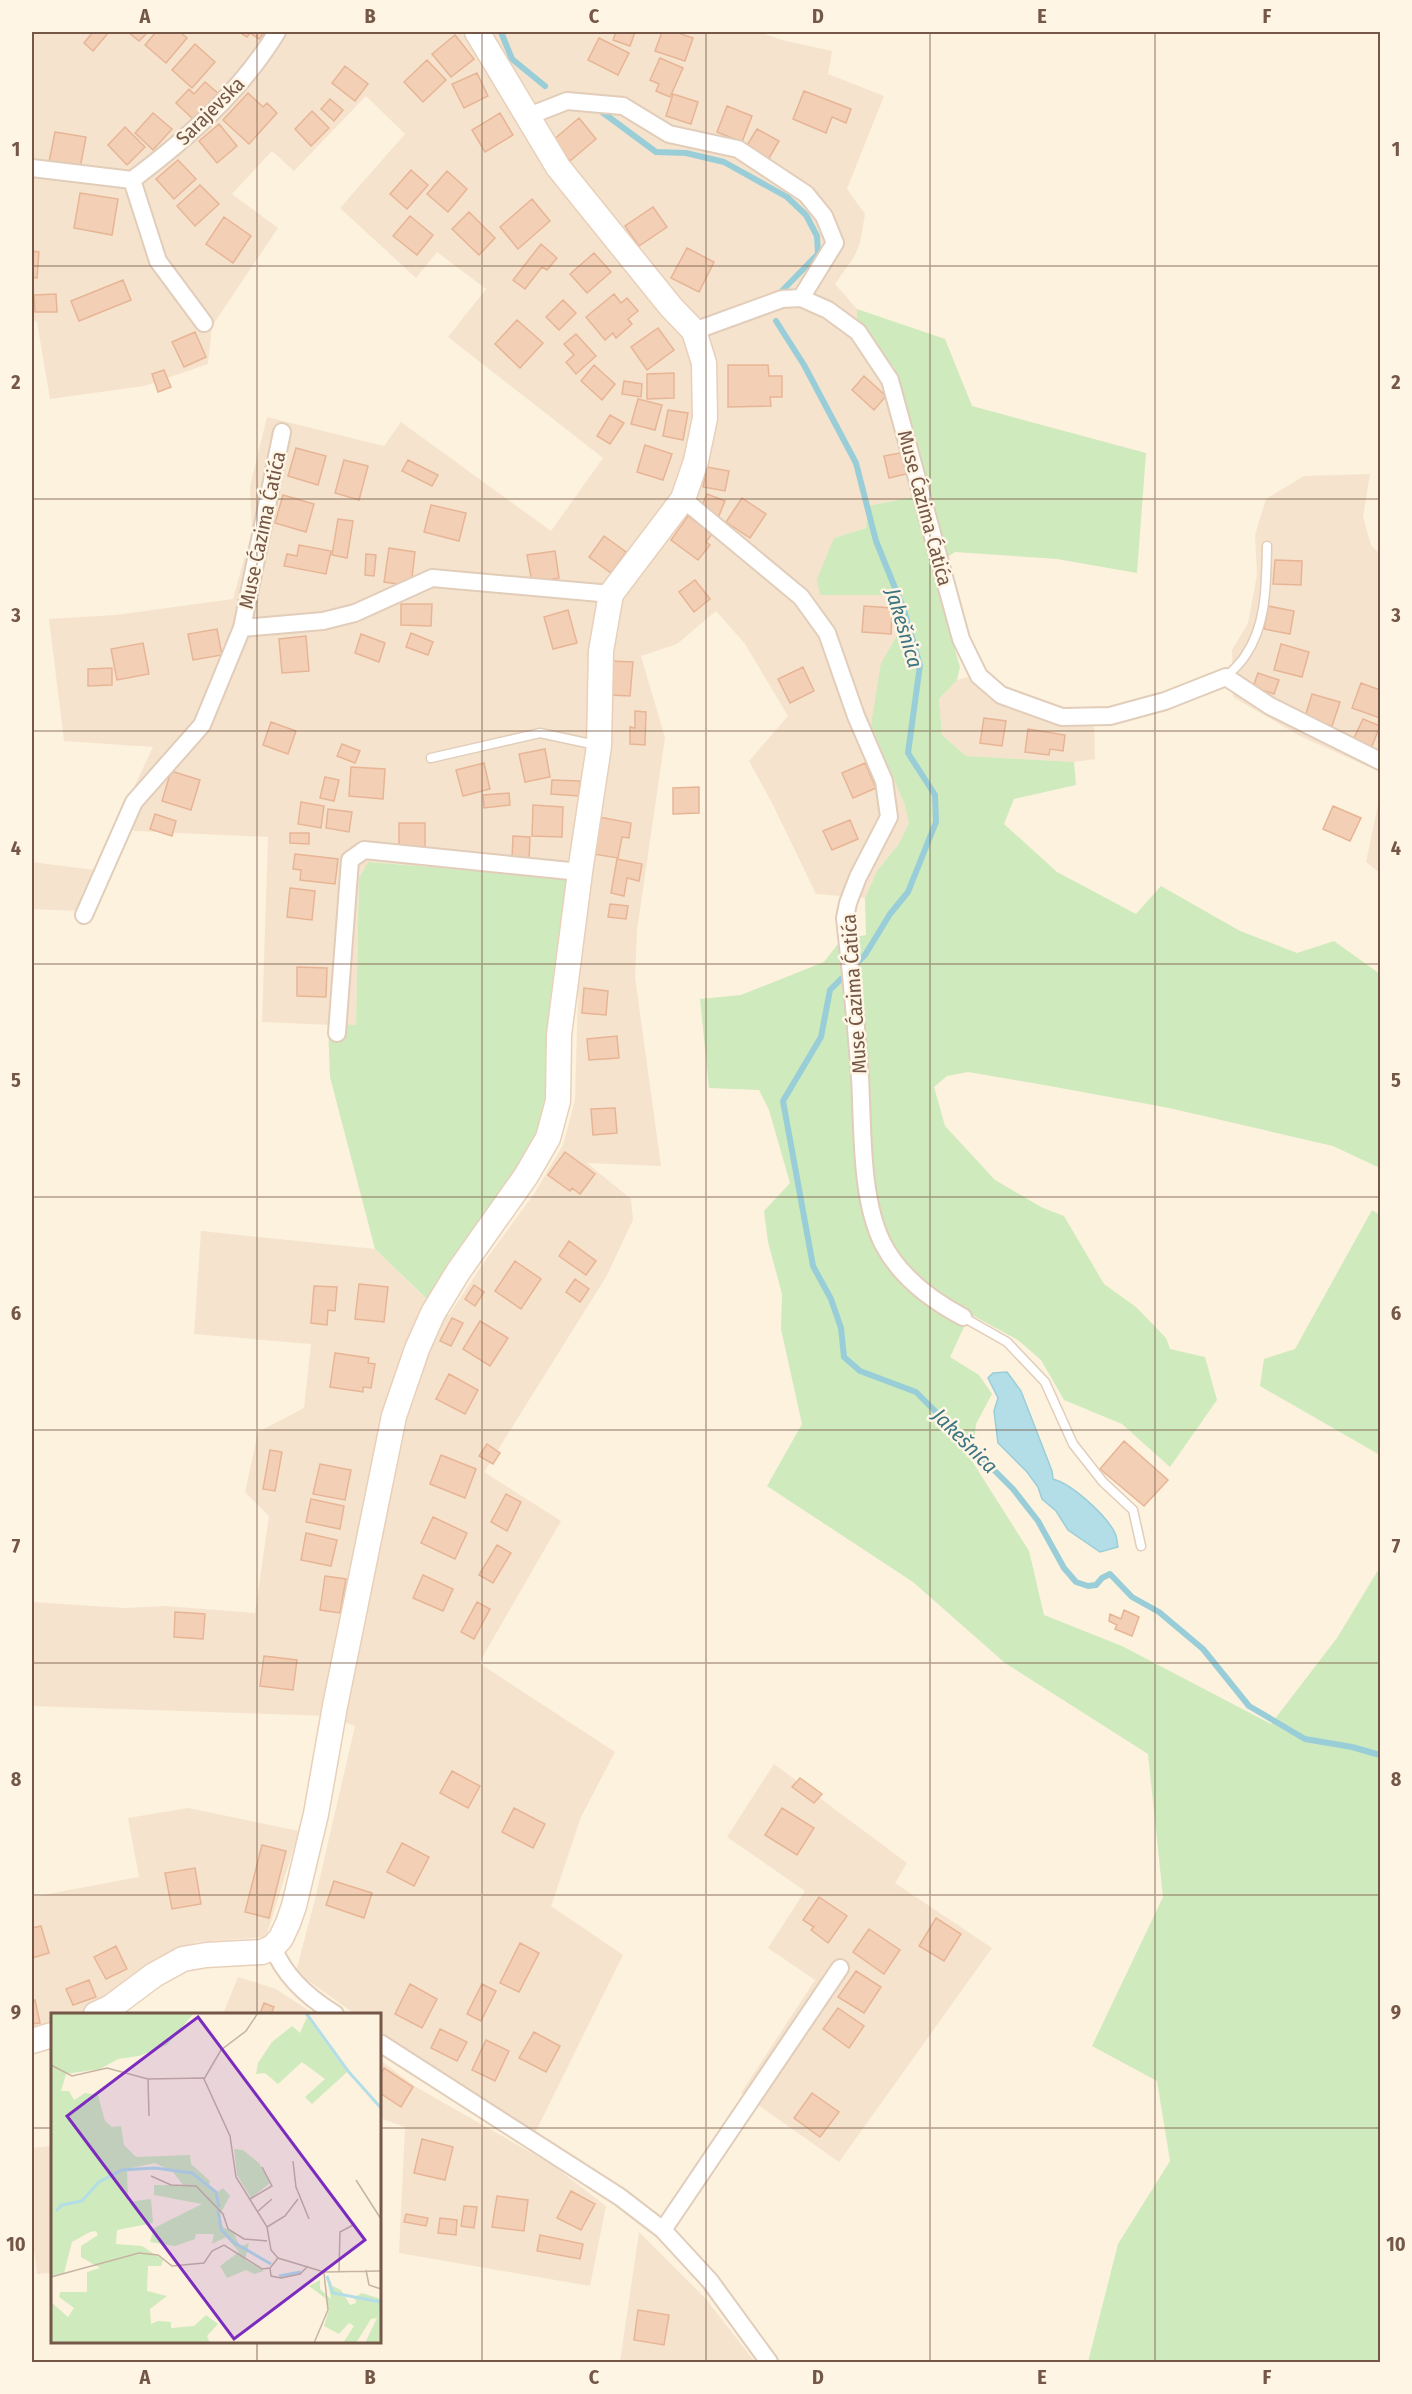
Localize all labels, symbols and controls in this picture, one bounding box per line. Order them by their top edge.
text: A [139,4,152,28]
text: B [364,4,376,28]
text: C [589,4,600,28]
text: D [812,4,824,28]
text: E [1037,4,1047,28]
text: F [1263,4,1272,28]
street label: Sarajevska [171,72,249,150]
text: 1 [12,137,20,161]
text: 1 [1392,137,1400,161]
text: 2 [10,370,21,394]
text: 2 [1390,370,1401,394]
street label: Muse Ćazima Ćatića [893,428,957,588]
street label: Muse Ćazima Ćatića [234,449,290,611]
water label: Jakešnica [879,584,928,671]
text: 3 [10,603,21,627]
text: 3 [1390,603,1401,627]
text: 4 [11,836,21,860]
text: 4 [1391,836,1401,860]
street label: Muse Ćazima Ćatića [836,913,872,1075]
text: 5 [11,1068,21,1092]
text: 5 [1391,1068,1401,1092]
text: 6 [11,1301,21,1325]
text: 6 [1391,1301,1401,1325]
water label: Jakešnica [926,1402,1003,1479]
text: 7 [12,1534,21,1558]
text: 7 [1392,1534,1401,1558]
text: 8 [11,1767,22,1791]
text: 8 [1391,1767,1402,1791]
text: 9 [11,2000,21,2024]
text: 9 [1391,2000,1401,2024]
inset map [51,2013,381,2343]
text: 10 [6,2232,26,2256]
text: 10 [1386,2232,1406,2256]
text: A [139,2365,152,2389]
text: B [364,2365,376,2389]
text: C [589,2365,600,2389]
text: D [812,2365,824,2389]
text: E [1037,2365,1047,2389]
text: F [1263,2365,1272,2389]

